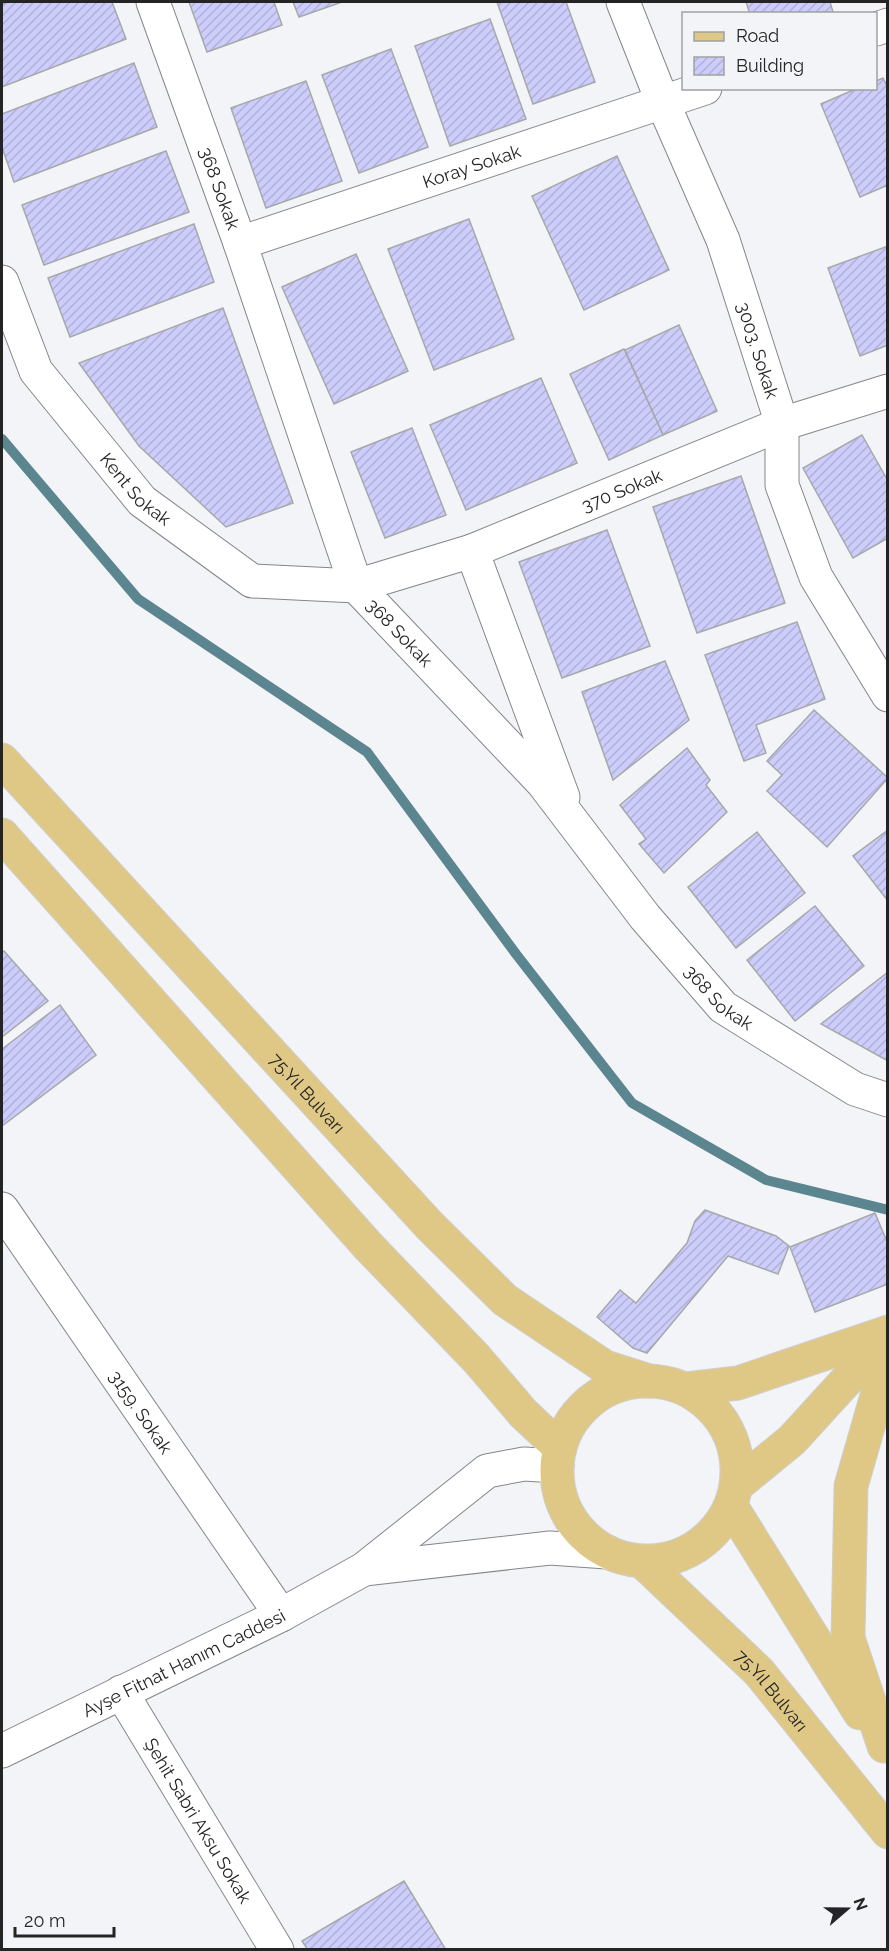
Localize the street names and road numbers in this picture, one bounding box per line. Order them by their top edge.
street label: Koray Sokak [420,140,524,192]
street label: 368 Sokak [196,144,245,233]
street label: 3003. Sokak [733,300,784,401]
street label: Kent Sokak [96,448,176,530]
street label: 370 Sokak [578,464,665,516]
street label: 368 Sokak [363,594,437,671]
street label: 368 Sokak [681,960,758,1034]
street label: 75.Yıl Bulvarı [266,1048,350,1137]
street label: 3159. Sokak [105,1366,177,1458]
street label: Ayşe Fitnat Hanım Caddesi [79,1604,289,1721]
street label: 75.Yıl Bulvarı [731,1645,813,1735]
street label: Şehit Sabri Aksu Sokak [141,1734,257,1907]

